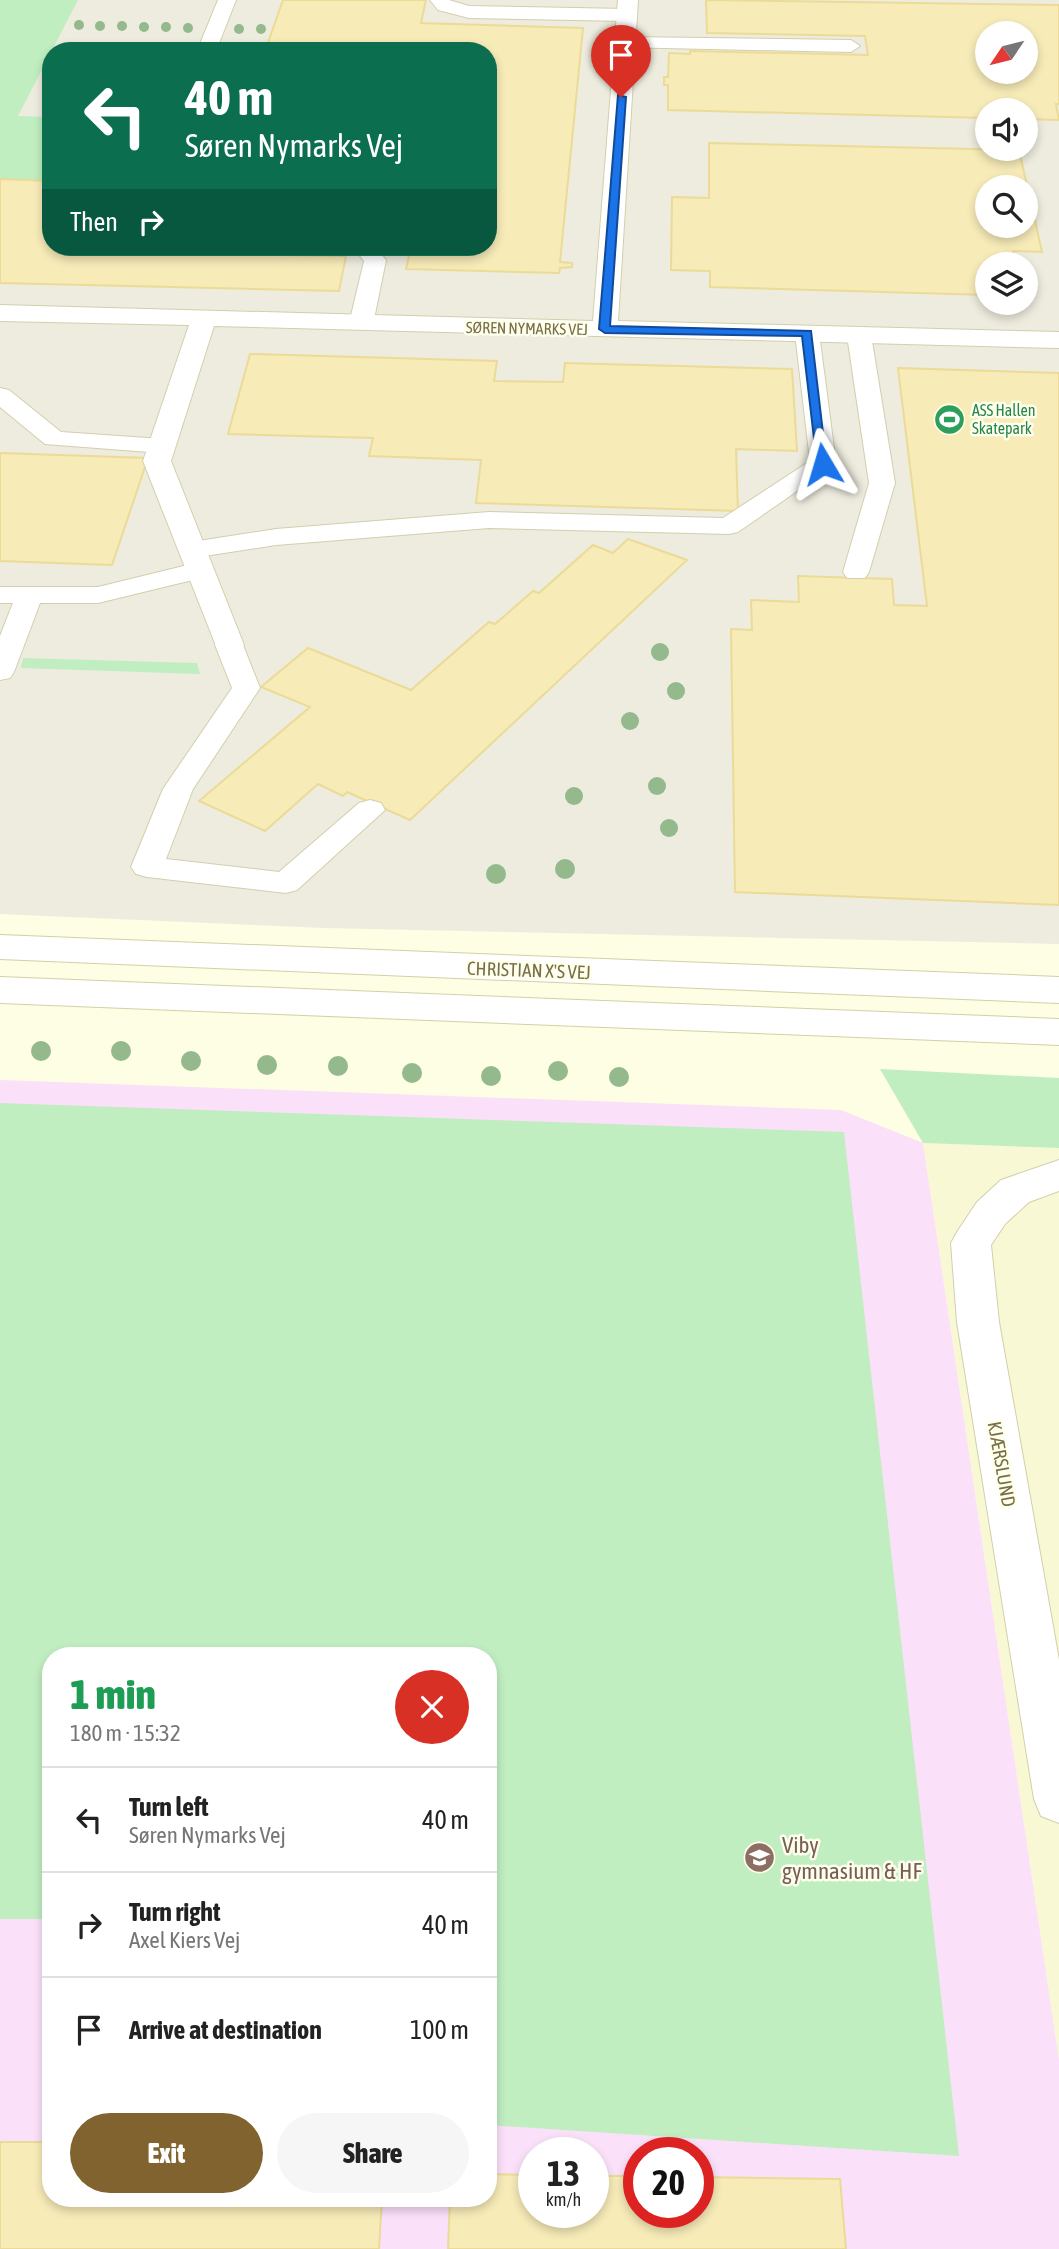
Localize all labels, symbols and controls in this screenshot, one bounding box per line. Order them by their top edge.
north arrow [975,21,1038,84]
map controls [975,21,1038,315]
pin [591,25,651,97]
icon: arrive [602,36,640,74]
text: 40 m [185,69,273,125]
icon: left [70,70,161,161]
button: sound [975,98,1038,161]
text: Søren Nymarks Vej [185,127,403,164]
button: search [975,175,1038,238]
icon: right [132,203,170,241]
text: Then [70,207,118,237]
button: layers [975,252,1038,315]
street label: SØREN NYMARKS VEJ [466,318,588,338]
place label: ASS Hallen Skatepark [972,401,1036,438]
sports icon: ASS Hallen Skatepark [932,402,966,436]
position arrow [786,427,860,501]
street label: CHRISTIAN X'S VEJ [467,957,591,983]
street label: KJÆRSLUND [984,1420,1020,1508]
text: 1 min [70,1670,156,1718]
button: close [395,1670,469,1744]
text: 180 m · 15:32 [70,1720,181,1746]
text: Turn left [129,1792,209,1822]
icon: left [70,1801,108,1839]
text: 40 m [422,1805,469,1835]
text: Søren Nymarks Vej [129,1822,286,1848]
place label: Viby gymnasium & HF [782,1832,922,1884]
school or university icon: Viby gymnasium & HF [742,1841,776,1875]
text: Turn right [129,1897,220,1927]
icon: right [70,1906,108,1944]
text: 40 m [422,1910,469,1940]
text: Axel Kiers Vej [129,1927,240,1953]
icon: arrive [70,2011,108,2049]
text: Arrive at destination [129,2015,322,2045]
text: 100 m [410,2015,469,2045]
button: Exit [70,2113,263,2193]
button: Share [277,2113,469,2193]
speed limit sign: 20 [623,2137,714,2228]
text: 13 [547,2153,580,2193]
text: km/h [546,2189,581,2210]

